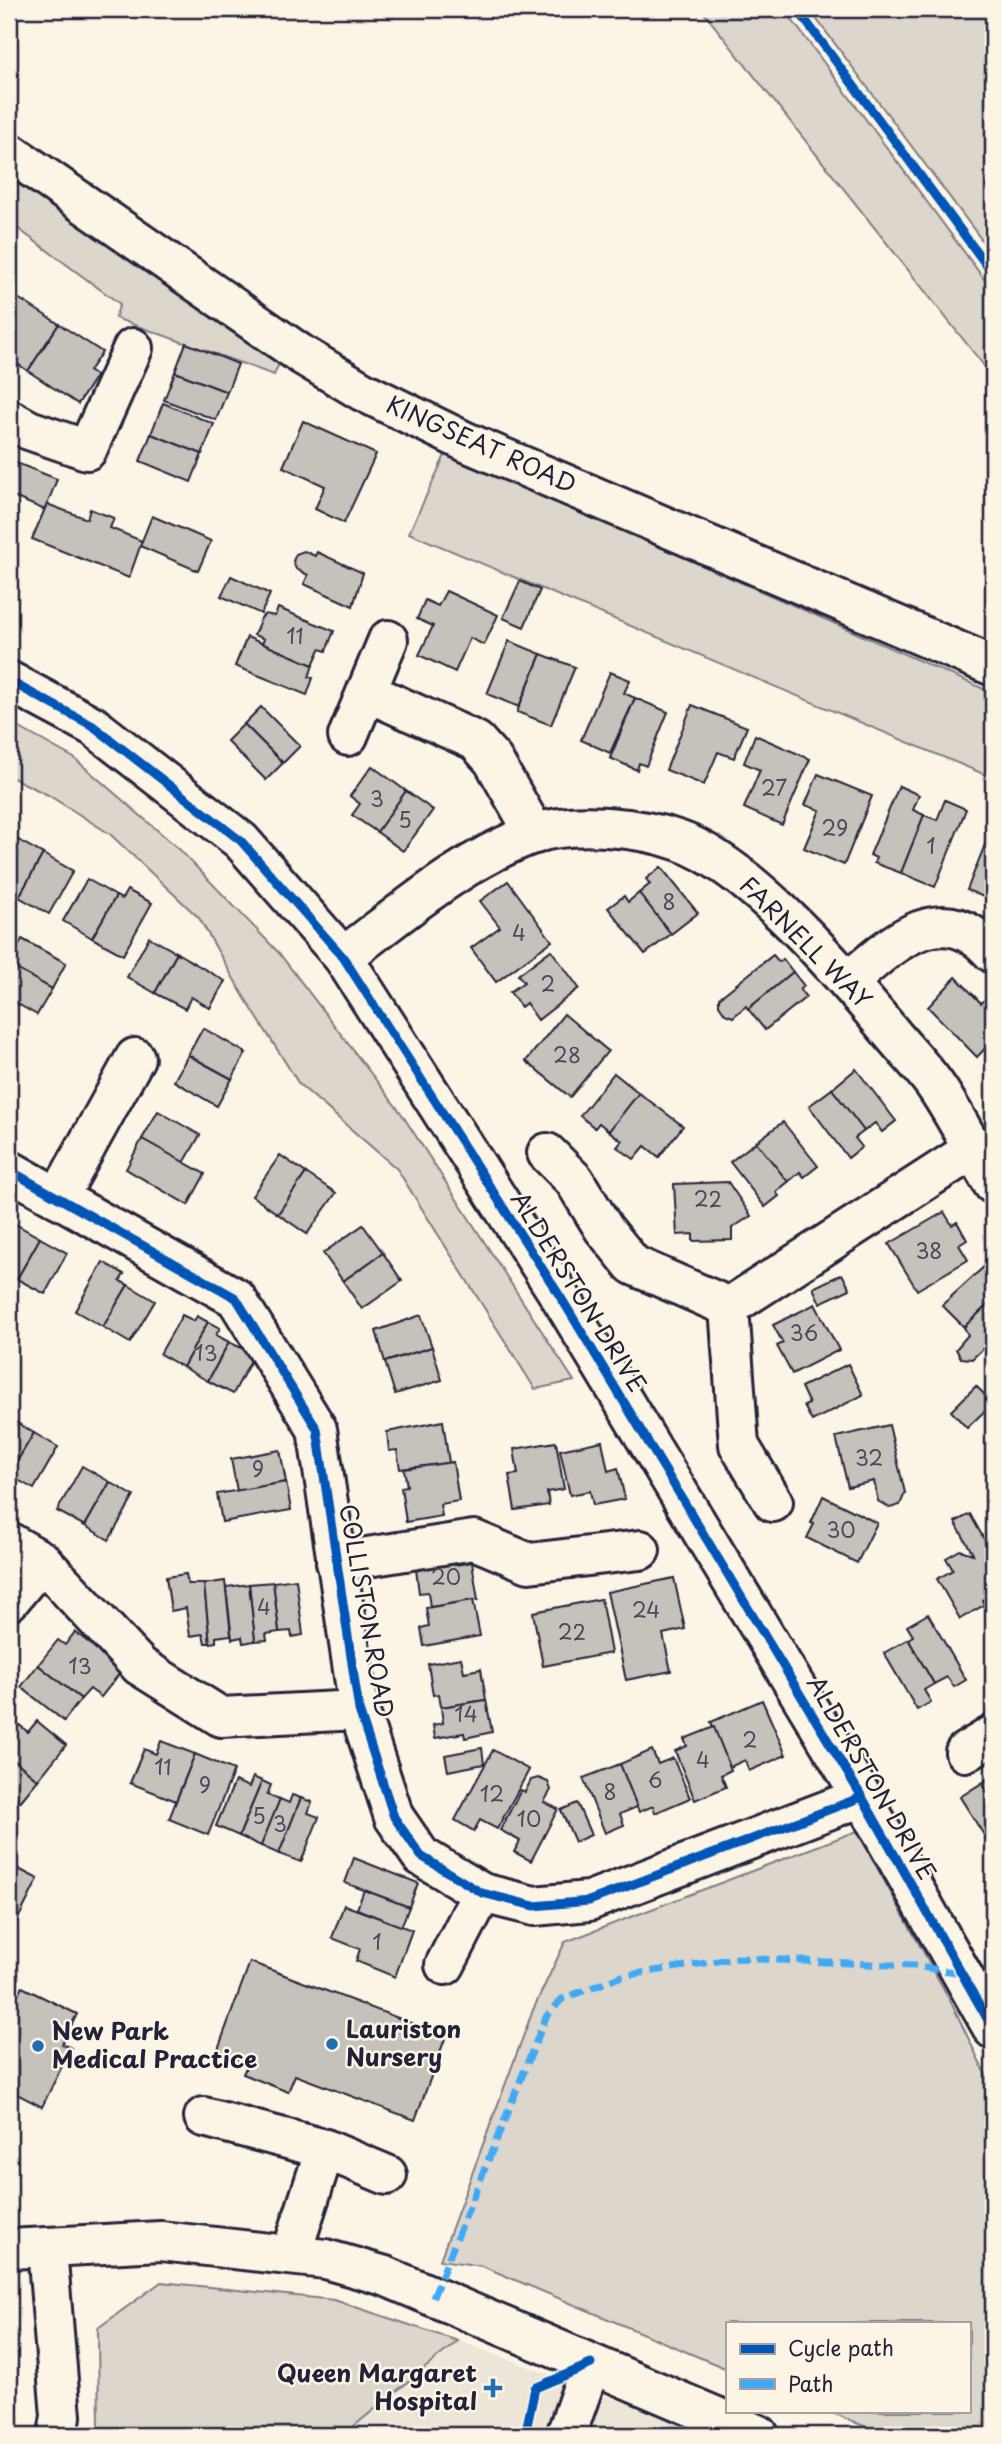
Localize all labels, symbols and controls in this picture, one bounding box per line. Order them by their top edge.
street label: KINGSEAT ROAD [381,385,583,501]
house number: 11 [286,619,304,651]
house number: 27 [761,771,787,803]
house number: 3 [370,782,384,814]
house number: 5 [398,803,412,835]
house number: 29 [822,811,848,843]
house number: 1 [926,829,936,861]
street label: FARNELL WAY [732,867,881,1016]
house number: 8 [662,885,676,917]
house number: 4 [512,916,526,948]
house number: 2 [541,967,555,999]
house number: 28 [553,1038,581,1070]
house number: 22 [694,1182,722,1214]
street label: ALDERSTON DRIVE [503,1183,656,1398]
house number: 38 [916,1234,943,1266]
house number: 36 [790,1316,818,1348]
house number: 13 [194,1336,218,1368]
house number: 32 [855,1441,883,1473]
house number: 9 [252,1452,264,1484]
street label: COLLISTON ROAD [331,1501,404,1720]
house number: 30 [826,1513,856,1545]
house number: 20 [431,1560,461,1592]
house number: 4 [257,1590,271,1622]
house number: 24 [632,1593,660,1625]
house number: 22 [558,1615,586,1647]
house number: 13 [68,1649,92,1681]
street label: ALDERSTON DRIVE [799,1668,946,1886]
house number: 14 [454,1697,478,1729]
house number: 2 [743,1723,757,1755]
house number: 4 [696,1743,710,1775]
house number: 11 [154,1750,172,1782]
house number: 6 [648,1763,662,1795]
house number: 9 [199,1768,211,1800]
house number: 8 [603,1775,617,1807]
house number: 12 [480,1777,504,1809]
house number: 5 [252,1799,266,1831]
house number: 10 [517,1802,541,1834]
house number: 3 [273,1807,287,1839]
house number: 1 [372,1925,382,1957]
place label: Lauriston Nursery [346,2010,461,2074]
place label: New Park Medical Practice [52,2012,257,2076]
marker: Lauriston Nursery [324,2036,340,2052]
marker: New Park Medical Practice [30,2038,46,2054]
legend [726,2322,970,2412]
text: Cycle path [788,2331,894,2363]
place label: Queen Margaret Hospital [277,2354,477,2418]
text: Path [788,2367,833,2399]
marker: Queen Margaret Hospital [483,2378,503,2398]

